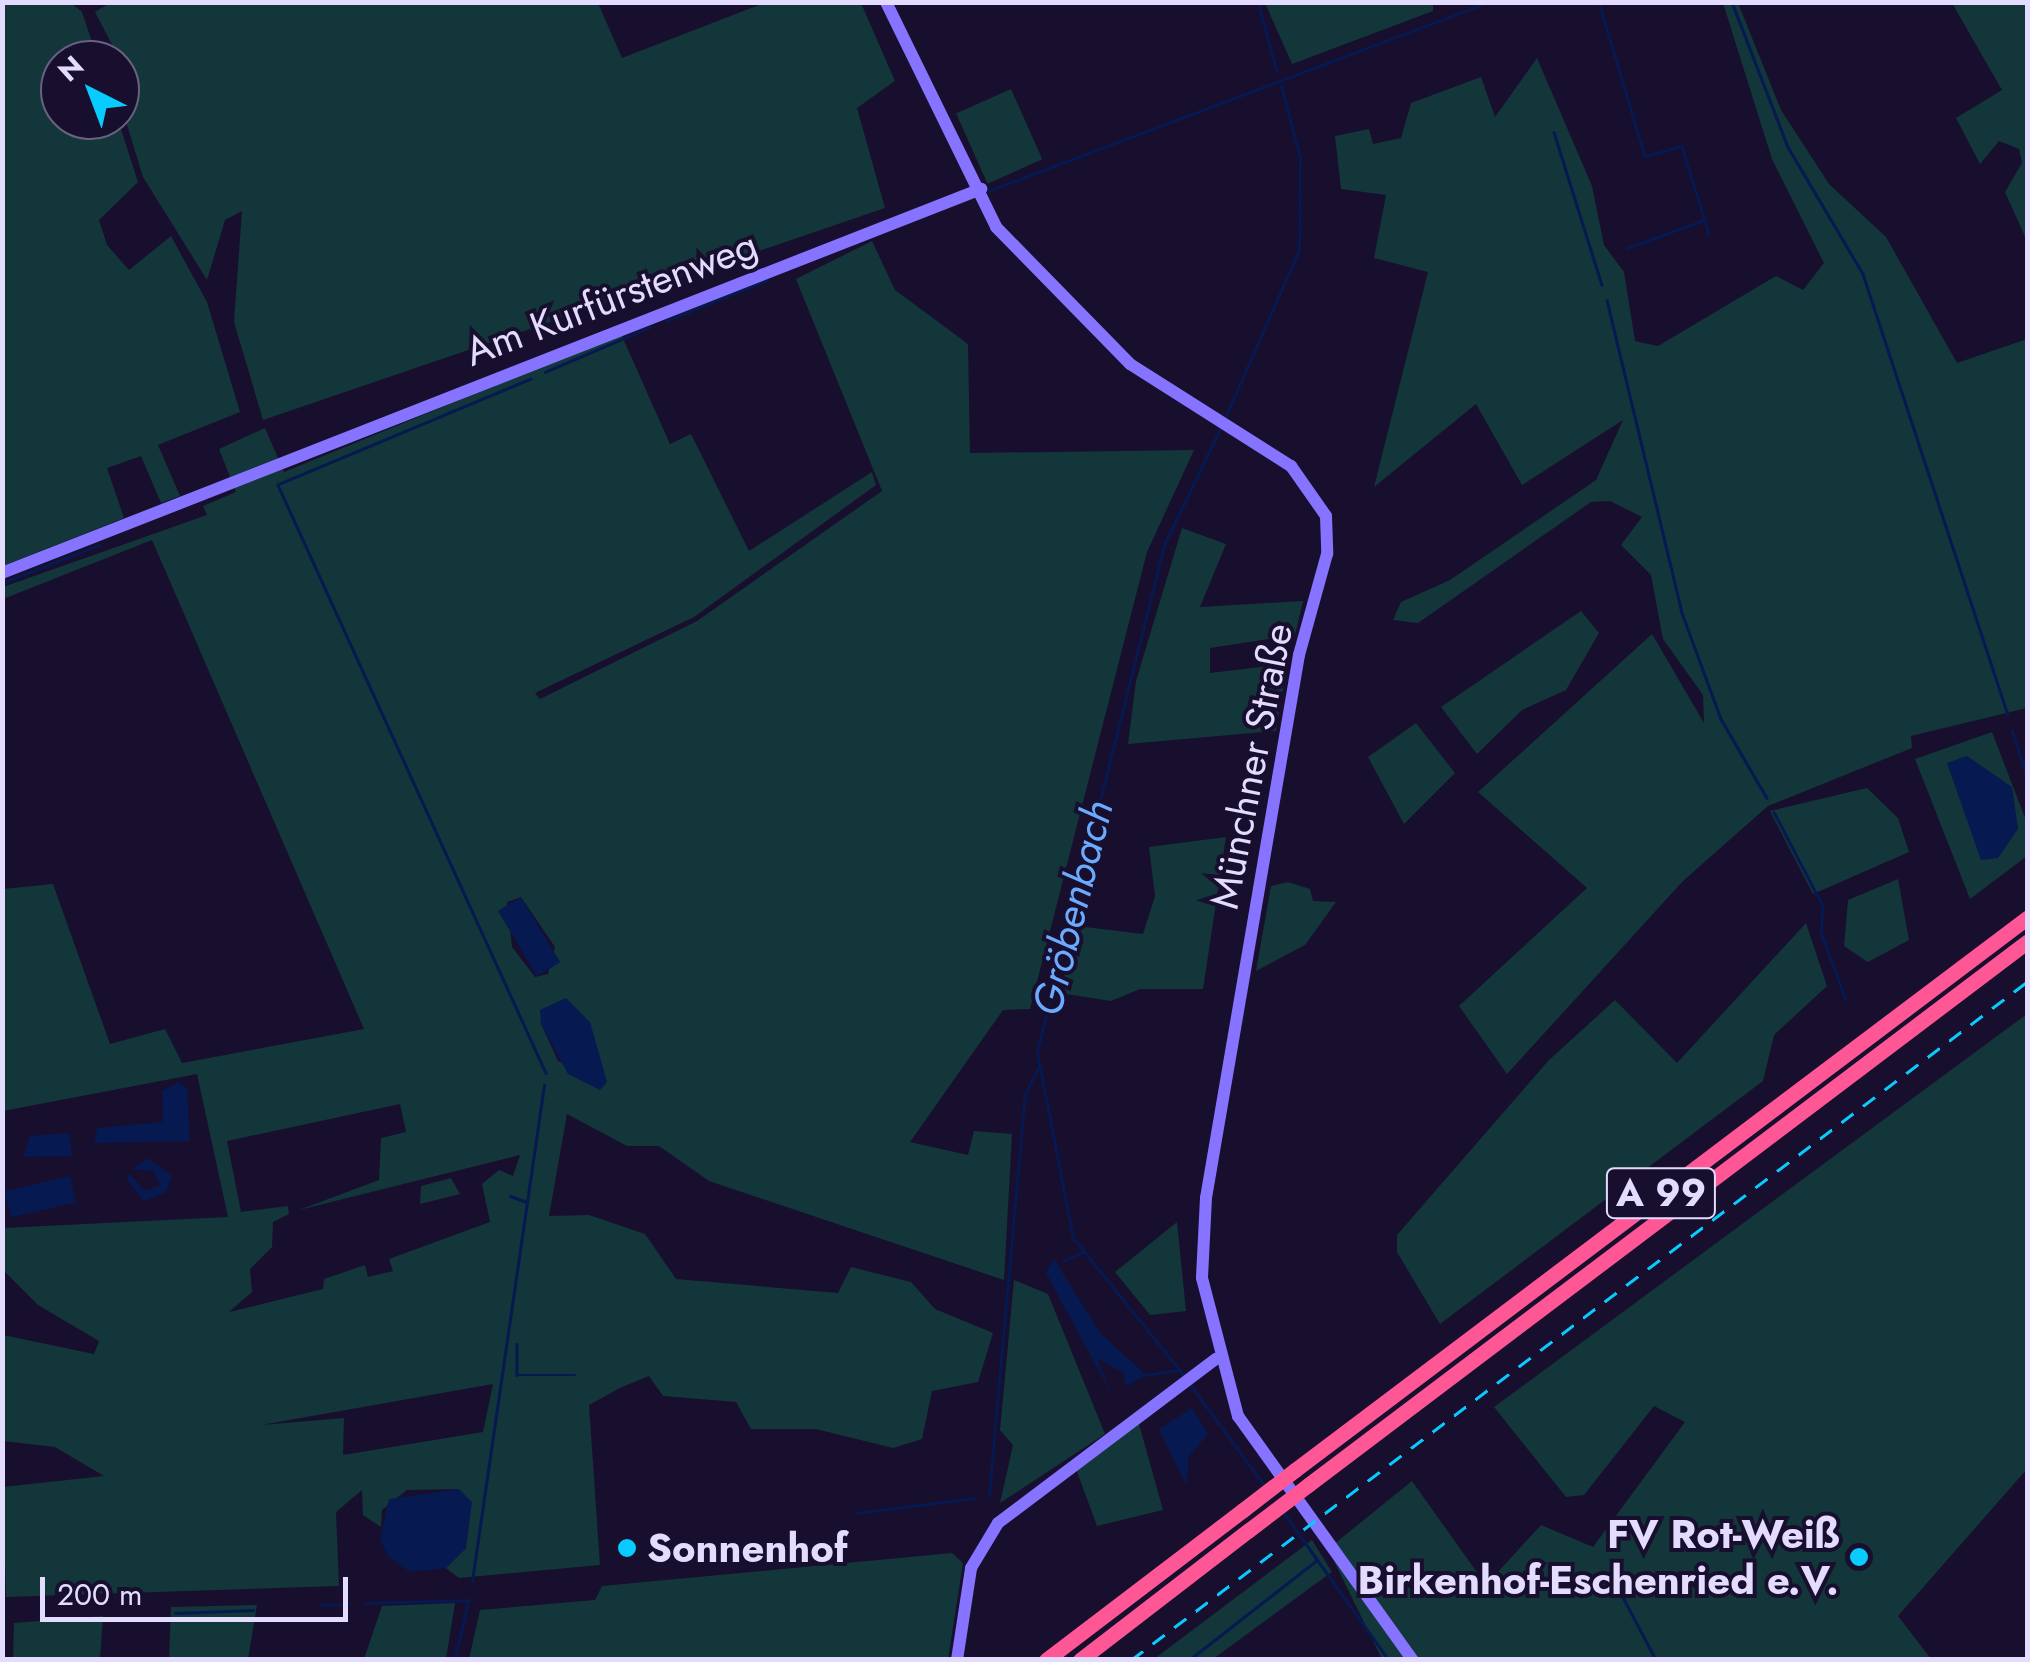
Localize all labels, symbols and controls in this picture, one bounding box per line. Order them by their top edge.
north arrow [40,40,140,140]
text: N [49,46,93,91]
street label: Am Kurfürstenweg [458,220,764,376]
street label: Münchner Straße [1200,619,1302,913]
water label: Gröbenbach [1022,795,1124,1021]
road number: A 99 [1604,1160,1718,1226]
place label: FV Rot-Weiß Birkenhof-Eschenried e.V. [1358,1510,1839,1604]
place label: Sonnenhof [647,1524,848,1572]
marker: Sonnenhof [616,1537,638,1559]
marker: FV Rot-Weiß Birkenhof-Eschenried e.V. [1848,1546,1870,1568]
scale bar [45,1557,352,1619]
text: 200 m [57,1573,142,1616]

